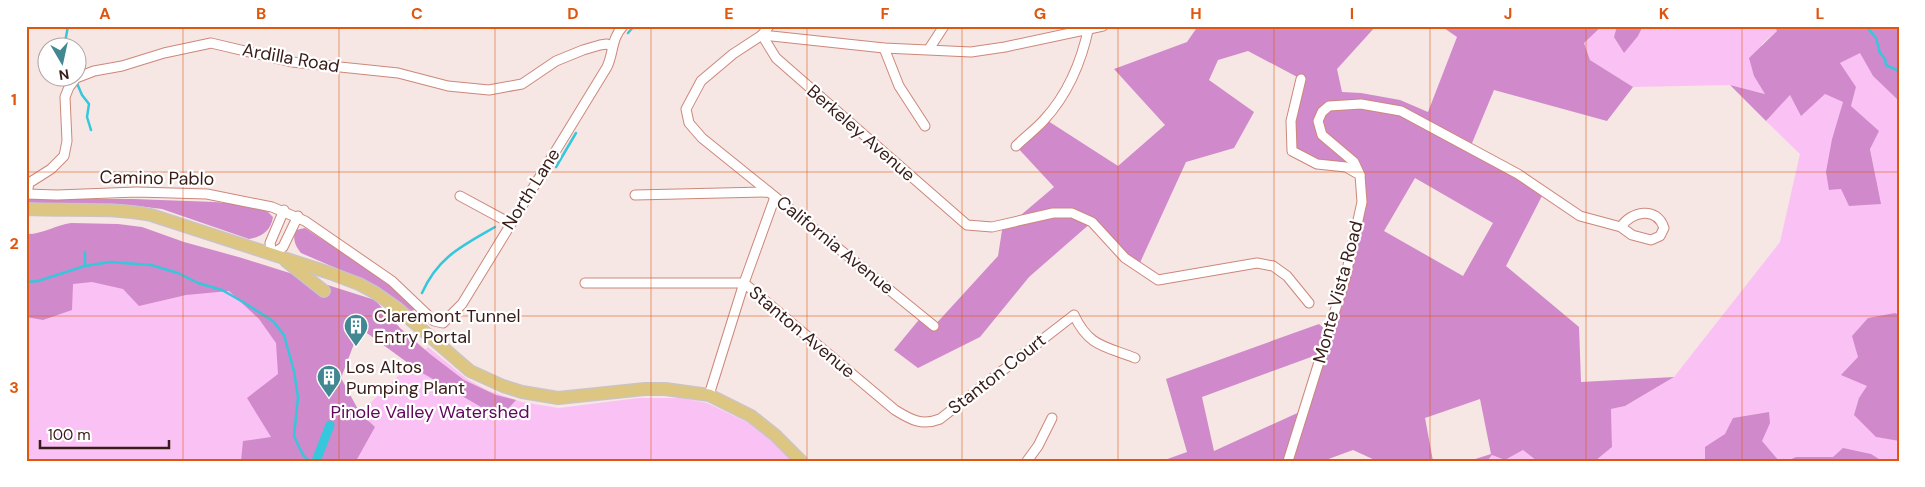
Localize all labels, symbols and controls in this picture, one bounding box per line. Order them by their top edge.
text: A [99,3,111,24]
text: B [256,3,266,24]
text: C [411,3,423,24]
text: D [567,3,579,24]
text: E [724,3,734,24]
text: F [881,3,890,24]
text: G [1034,3,1046,24]
text: H [1190,3,1202,24]
text: I [1350,3,1354,24]
text: J [1504,3,1512,24]
text: K [1659,3,1670,24]
text: L [1816,3,1825,24]
north arrow [38,38,88,88]
street label: Ardilla Road [240,38,342,78]
text: N [58,65,70,85]
street label: Berkeley Avenue [802,79,920,187]
text: 1 [11,89,17,110]
street label: North Lane [496,144,566,234]
street label: Camino Pablo [99,165,215,191]
street label: California Avenue [771,190,899,300]
street label: Monte Vista Road [1307,218,1369,366]
text: 2 [9,233,19,254]
street label: Stanton Avenue [744,281,860,383]
place label: Claremont Tunnel Entry Portal [374,304,521,349]
building icon: Claremont Tunnel Entry Portal [343,313,369,347]
street label: Stanton Court [943,328,1051,420]
place label: Los Altos Pumping Plant [346,355,465,400]
building icon: Los Altos Pumping Plant [316,364,342,398]
text: 3 [9,377,19,398]
park label: Pinole Valley Watershed [331,400,529,424]
scale bar [40,417,169,449]
text: 100 m [48,425,91,445]

